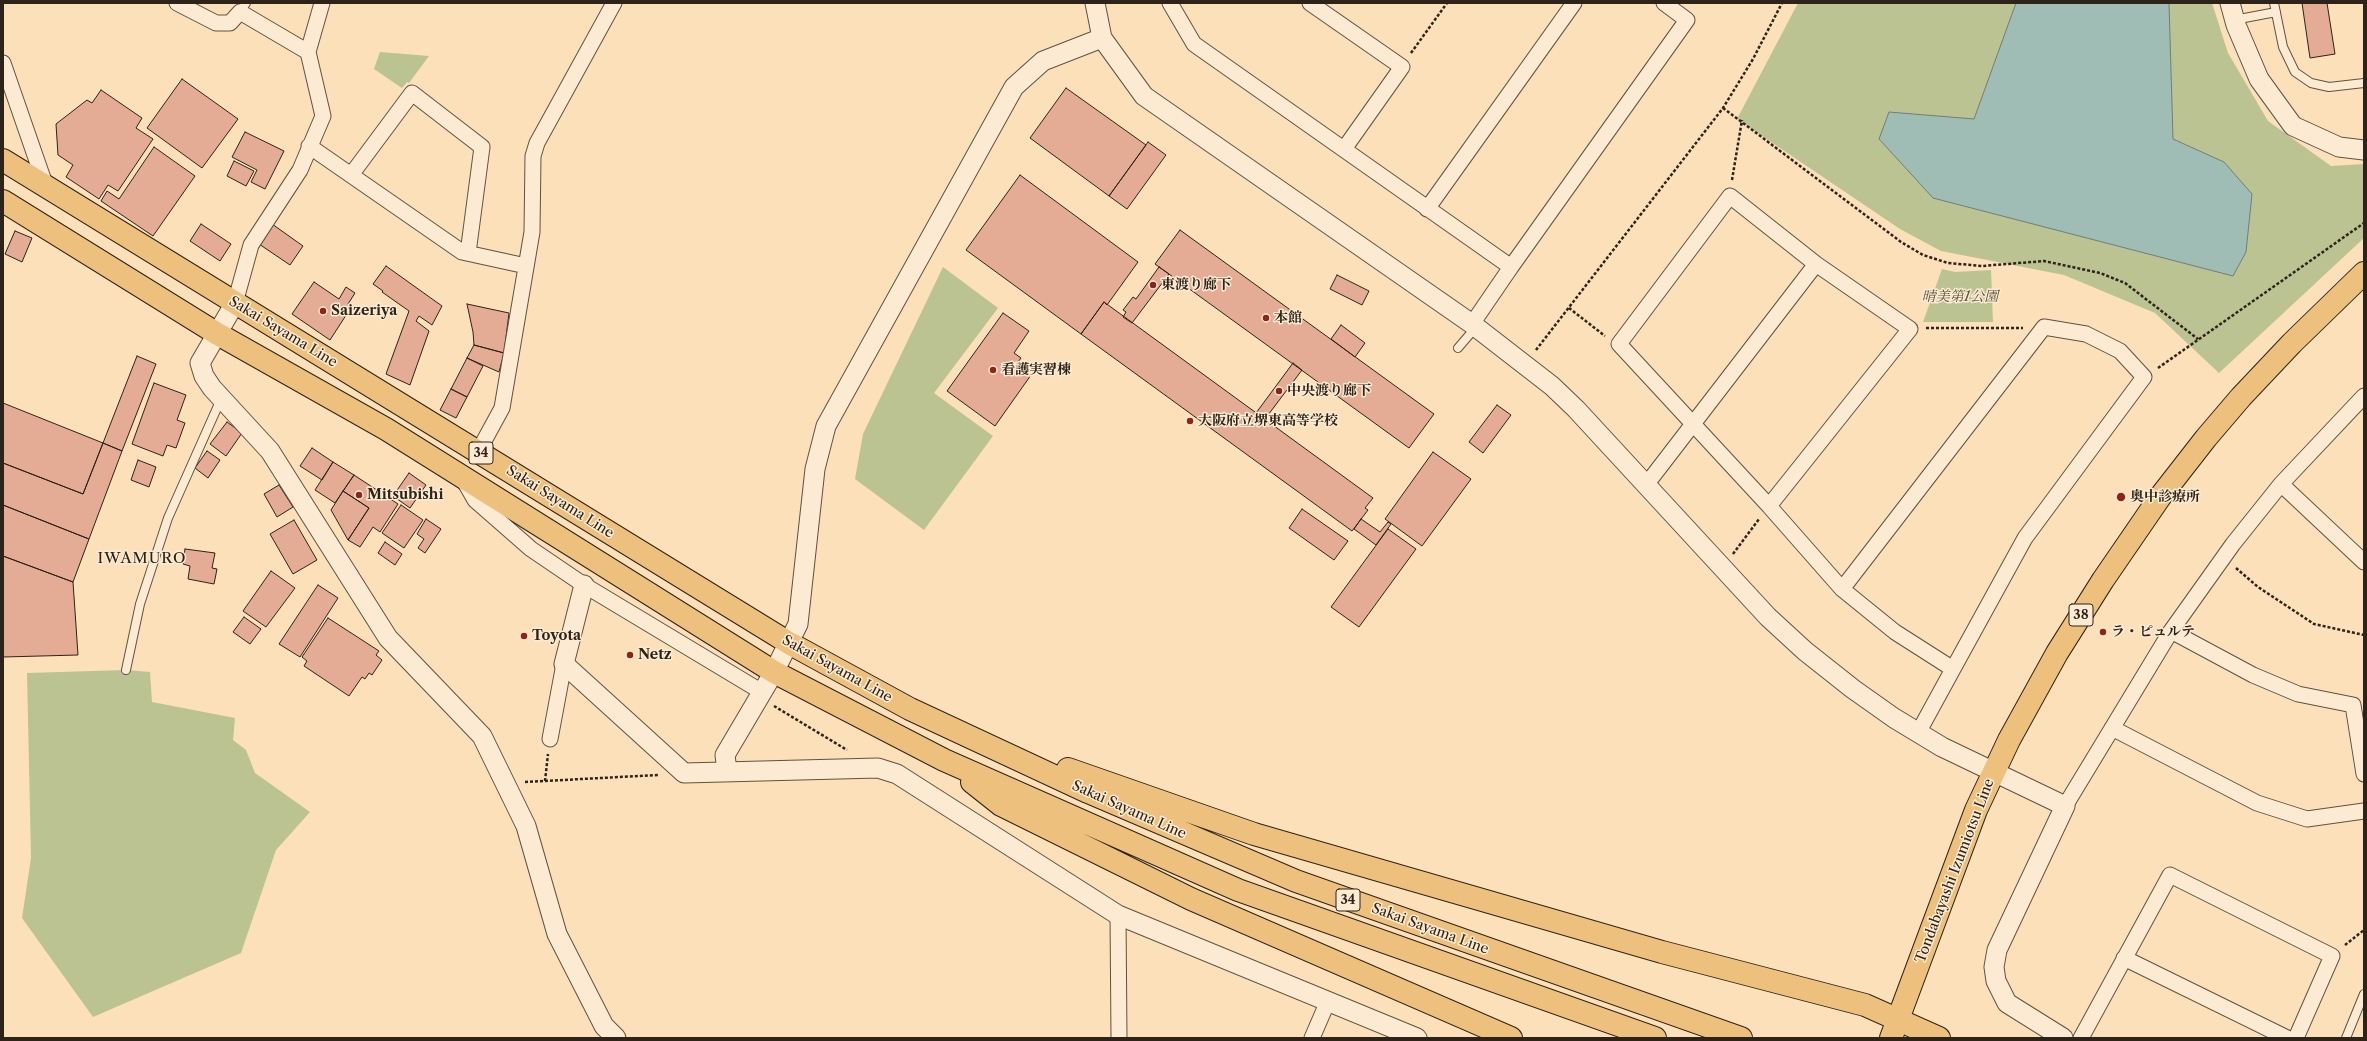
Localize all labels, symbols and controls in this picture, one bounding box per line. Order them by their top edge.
place label: 東渡り廊下 [1161,277,1231,293]
marker: 東渡り廊下 [1148,280,1158,290]
park label: 晴美第1公園 [1922,289,1998,305]
street label: Sakai Sayama Line [226,293,340,371]
place label: Saizeriya [331,303,397,319]
marker: Saizeriya [318,306,328,316]
place label: 本館 [1274,310,1302,326]
marker: 本館 [1261,313,1271,323]
place label: 看護実習棟 [1001,362,1071,378]
marker: 看護実習棟 [988,365,998,375]
place label: 中央渡り廊下 [1287,383,1371,399]
marker: 中央渡り廊下 [1274,386,1284,396]
place label: 大阪府立堺東高等学校 [1198,413,1338,429]
marker: 大阪府立堺東高等学校 [1185,416,1195,426]
road number: 34 [469,442,493,464]
street label: Sakai Sayama Line [503,462,617,542]
place label: Mitsubishi [367,487,443,503]
place label: 奥中診療所 [2130,489,2200,505]
marker: Mitsubishi [354,490,364,500]
marker: 奥中診療所 [2115,491,2127,503]
district label: IWAMURO [97,550,187,568]
road number: 38 [2069,604,2093,626]
place label: ラ・ピュルテ [2111,624,2195,640]
marker: ラ・ピュルテ [2098,627,2108,637]
place label: Toyota [532,628,581,644]
marker: Toyota [519,631,529,641]
street label: Sakai Sayama Line [779,632,895,706]
place label: Netz [638,647,672,663]
marker: Netz [625,650,635,660]
street label: Sakai Sayama Line [1069,777,1189,843]
street label: Tondabayashi Izumiotsu Line [1912,777,1998,965]
road number: 34 [1336,889,1360,911]
street label: Sakai Sayama Line [1369,900,1491,958]

